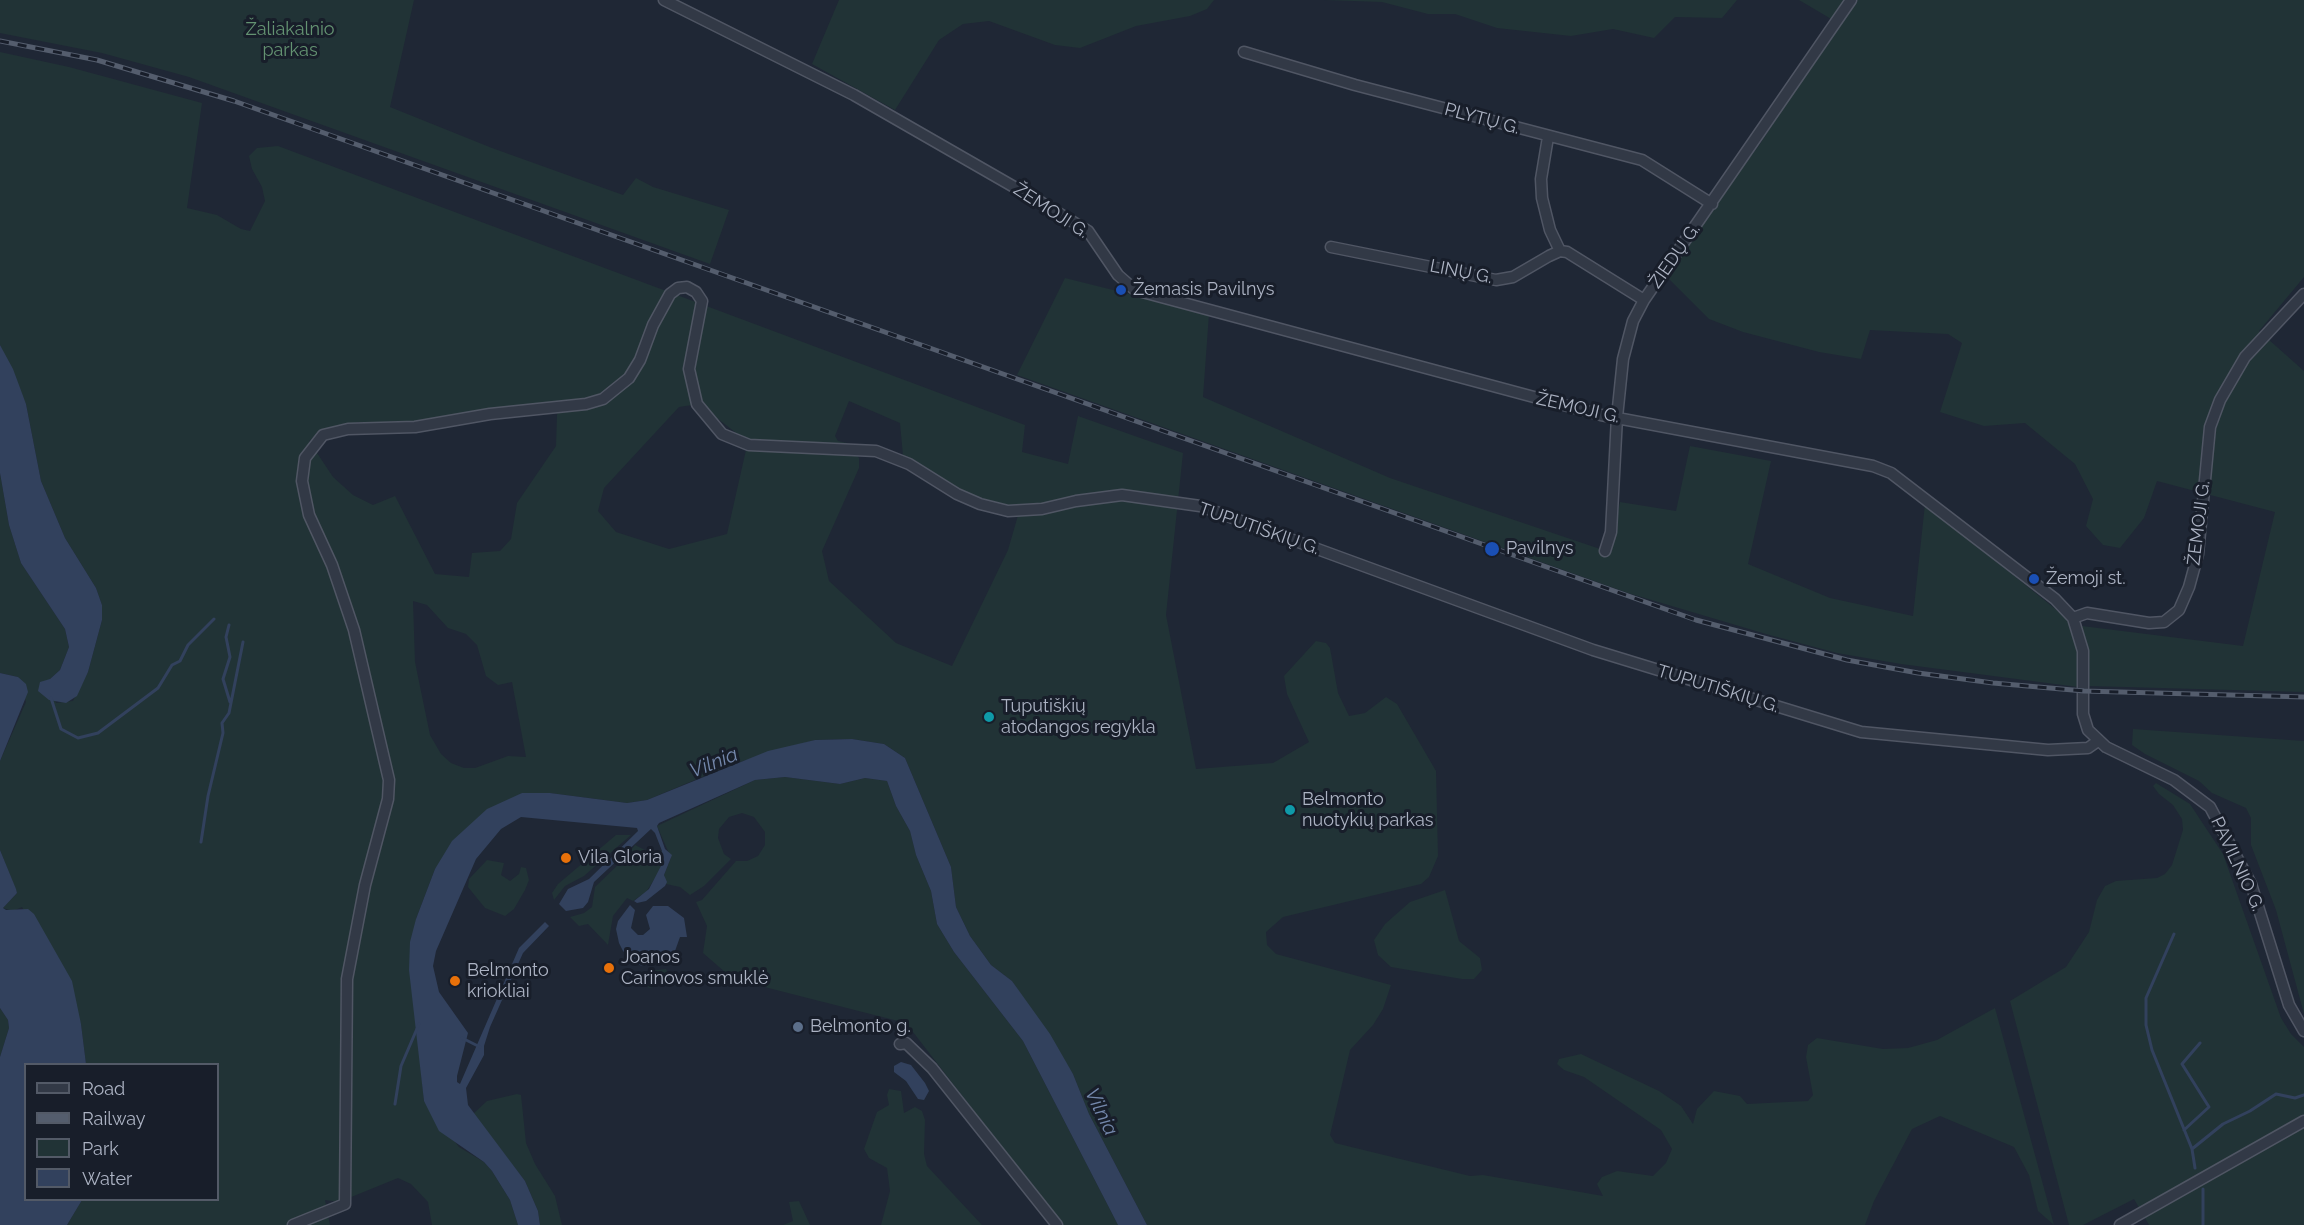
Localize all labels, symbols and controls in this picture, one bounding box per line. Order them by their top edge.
park label: Žaliakalnio parkas [245,19,335,62]
street label: PLYTŲ G. [1442,99,1522,139]
street label: ŽEMOJI G. [1009,179,1093,243]
street label: ŽIEDŲ G. [1645,219,1705,293]
street label: LINŲ G. [1428,255,1494,289]
place label: Žemasis Pavilnys [1133,279,1274,301]
marker: Žemasis Pavilnys [1114,283,1128,297]
street label: ŽEMOJI G. [1534,388,1622,428]
street label: ŽEMOJI G. [2183,479,2215,567]
street label: TUPUTIŠKIŲ G. [1196,498,1322,560]
place label: Pavilnys [1506,538,1574,560]
marker: Pavilnys [1483,540,1501,558]
place label: Žemoji st. [2046,568,2126,590]
marker: Žemoji st. [2027,572,2041,586]
street label: TUPUTIŠKIŲ G. [1654,660,1782,718]
place label: Tuputiškių atodangos regykla [1001,696,1156,738]
marker: Tuputiškių atodangos regykla [982,710,996,724]
water label: Vilnia [686,743,742,783]
place label: Belmonto nuotykių parkas [1302,789,1434,832]
marker: Belmonto nuotykių parkas [1283,803,1297,817]
street label: PAVILNIO G. [2206,814,2268,914]
place label: Vila Gloria [578,847,662,869]
marker: Vila Gloria [559,851,573,865]
place label: Joanos Carinovos smuklė [621,947,768,990]
place label: Belmonto kriokliai [467,960,549,1002]
marker: Joanos Carinovos smuklė [602,961,616,975]
marker: Belmonto kriokliai [448,974,462,988]
place label: Belmonto g. [810,1016,911,1038]
marker: Belmonto g. [791,1020,805,1034]
legend [24,1063,219,1201]
text: Road [82,1078,125,1099]
water label: Vilnia [1079,1084,1123,1140]
text: Railway [82,1108,146,1129]
text: Park [82,1138,119,1159]
text: Water [82,1168,132,1189]

